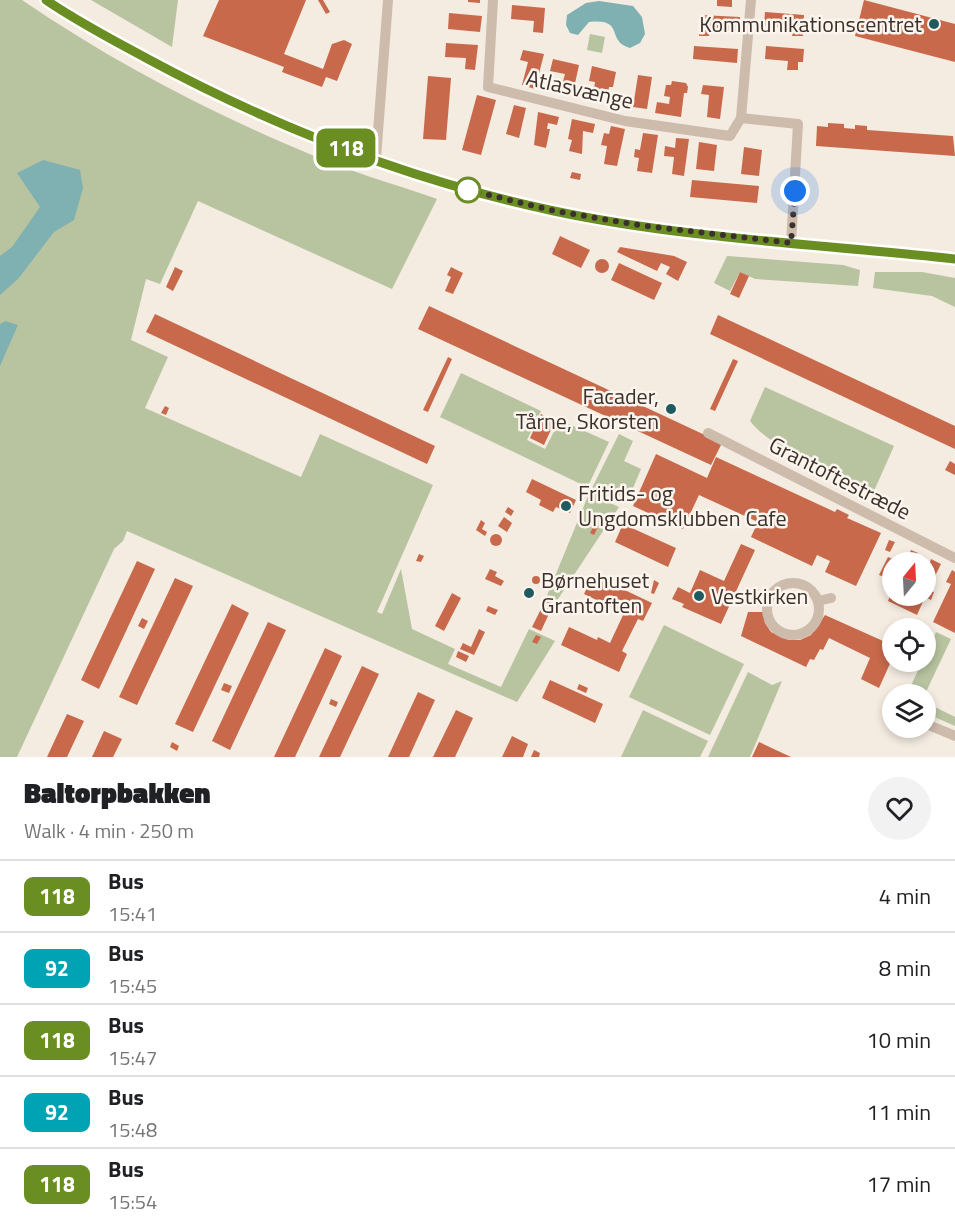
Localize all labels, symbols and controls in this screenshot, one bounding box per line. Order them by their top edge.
place label: Kommunikationscentret [699,7,922,41]
marker: Kommunikationscentret [927,17,941,31]
street label: Atlasvænge [523,60,637,118]
line badge: 118 [312,128,380,168]
text: 118 [328,132,364,164]
your location [780,176,810,206]
unlabelled marker [455,177,481,203]
place label: Facader, Tårne, Skorsten [516,379,659,438]
marker: Facader, Tårne, Skorsten [664,402,678,416]
street label: Grantoftestræde [763,428,917,528]
place label: Fritids- og Ungdomsklubben Cafe [578,476,787,535]
marker: Fritids- og Ungdomsklubben Cafe [559,499,573,513]
north arrow [882,552,936,606]
map controls [882,552,936,738]
place label: Børnehuset Grantoften [541,563,649,622]
place label: Vestkirken [711,579,808,613]
marker: Børnehuset Grantoften [522,586,536,600]
marker: Vestkirken [692,589,706,603]
button: locate [882,618,936,672]
button: layers [882,684,936,738]
text: Baltorpbakken [24,771,211,814]
button: heart [868,777,931,840]
text: Walk · 4 min · 250 m [24,815,194,846]
text: Bus [108,864,144,898]
text: 4 min [879,879,931,913]
text: 118 [39,880,75,912]
text: 15:41 [108,898,157,929]
text: Bus [108,936,144,970]
text: 8 min [879,951,931,985]
text: 92 [45,952,69,984]
text: 15:45 [108,970,157,1001]
text: Bus [108,1008,144,1042]
text: 10 min [866,1023,931,1057]
text: 118 [39,1024,75,1056]
text: 15:47 [108,1042,157,1073]
text: Bus [108,1080,144,1114]
text: 11 min [866,1095,931,1129]
text: 92 [45,1096,69,1128]
text: 15:48 [108,1114,157,1145]
text: Bus [108,1152,144,1186]
text: 17 min [866,1167,931,1201]
text: 118 [39,1168,75,1200]
text: 15:54 [108,1186,157,1217]

